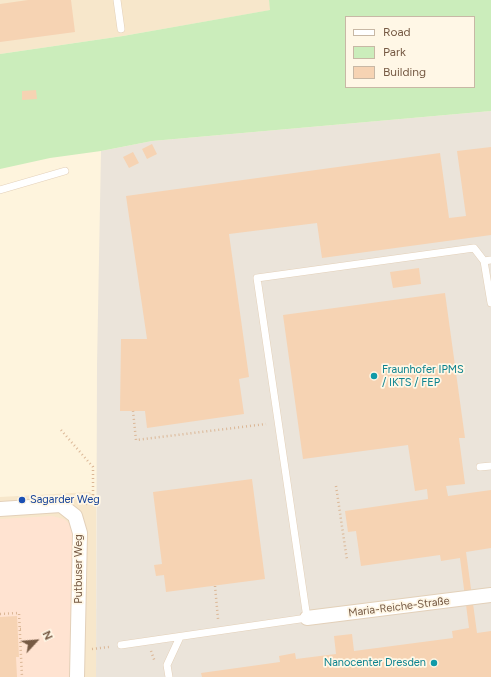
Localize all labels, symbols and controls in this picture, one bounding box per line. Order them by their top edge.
legend [345,16,475,88]
text: Road [383,25,411,39]
text: Park [383,45,406,59]
text: Building [383,65,426,79]
place label: Fraunhofer IPMS / IKTS / FEP [382,363,464,389]
marker: Fraunhofer IPMS / IKTS / FEP [369,371,379,381]
place label: Sagarder Weg [30,493,100,507]
marker: Sagarder Weg [17,495,27,505]
street label: Putbuser Weg [72,534,86,604]
street label: Maria-Reiche-Straße [348,594,450,620]
north arrow [16,621,56,661]
text: N [40,629,55,642]
place label: Nanocenter Dresden [324,656,426,670]
marker: Nanocenter Dresden [429,658,439,668]

